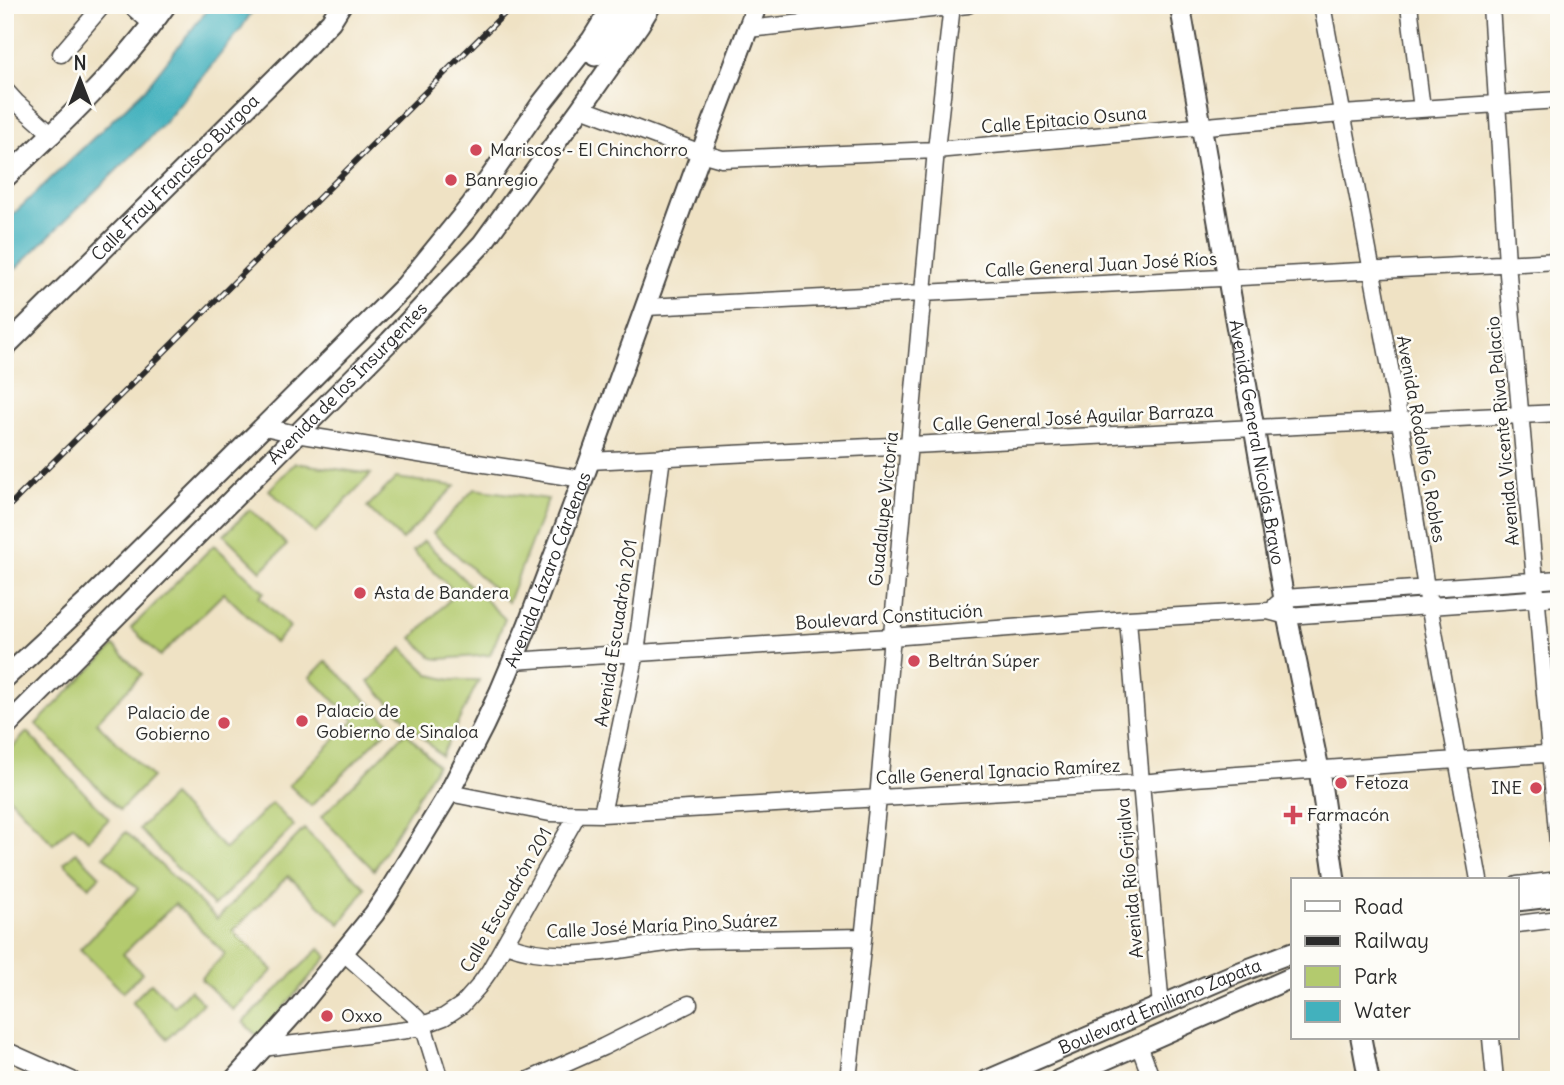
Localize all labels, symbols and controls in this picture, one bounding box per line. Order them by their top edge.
north arrow [46,46,116,116]
text: N [73,51,87,75]
street label: Calle Fray Francisco Burgoa [86,89,264,266]
street label: Calle Epitacio Osuna [980,101,1148,138]
place label: Mariscos - El Chinchorro [490,138,688,161]
marker: Mariscos - El Chinchorro [468,142,484,158]
place label: Banregio [465,168,538,191]
marker: Banregio [443,172,459,188]
street label: Calle General Juan José Ríos [984,247,1218,282]
street label: Avenida de los Insurgentes [262,297,432,469]
street label: Avenida Vicente Riva Palacio [1481,315,1524,547]
street label: Avenida General Nicolás Bravo [1224,318,1290,567]
street label: Avenida Rodolfo G. Robles [1392,334,1451,544]
street label: Calle General José Aguilar Barraza [932,399,1214,436]
street label: Guadalupe Victoria [864,430,903,588]
street label: Avenida Lázaro Cárdenas [499,469,596,671]
street label: Avenida Escuadrón 201 [589,538,642,728]
place label: Asta de Bandera [374,581,509,604]
marker: Asta de Bandera [352,585,368,601]
street label: Boulevard Constitución [794,598,983,635]
place label: Beltrán Súper [928,649,1040,672]
marker: Beltrán Súper [906,653,922,669]
place label: Palacio de Gobierno de Sinaloa [316,699,479,743]
place label: Palacio de Gobierno [127,701,210,745]
marker: Palacio de Gobierno de Sinaloa [294,713,310,729]
marker: Palacio de Gobierno [216,715,232,731]
street label: Calle General Ignacio Ramírez [875,754,1121,789]
place label: Fetoza [1355,771,1409,794]
marker: Fetoza [1333,775,1349,791]
place label: INE [1491,776,1522,799]
marker: INE [1528,780,1544,796]
street label: Avenida Río Grijalva [1111,797,1148,959]
place label: Farmacón [1307,803,1389,826]
marker: Farmacón [1285,807,1301,823]
street label: Calle Escuadrón 201 [455,823,557,977]
legend [1291,878,1518,1040]
text: Road [1354,893,1403,920]
street label: Calle José María Pino Suárez [546,908,779,943]
text: Railway [1354,927,1429,954]
street label: Boulevard Emiliano Zapata [1055,953,1264,1059]
text: Park [1354,963,1397,990]
text: Water [1354,997,1412,1024]
place label: Oxxo [341,1004,382,1027]
marker: Oxxo [319,1008,335,1024]

